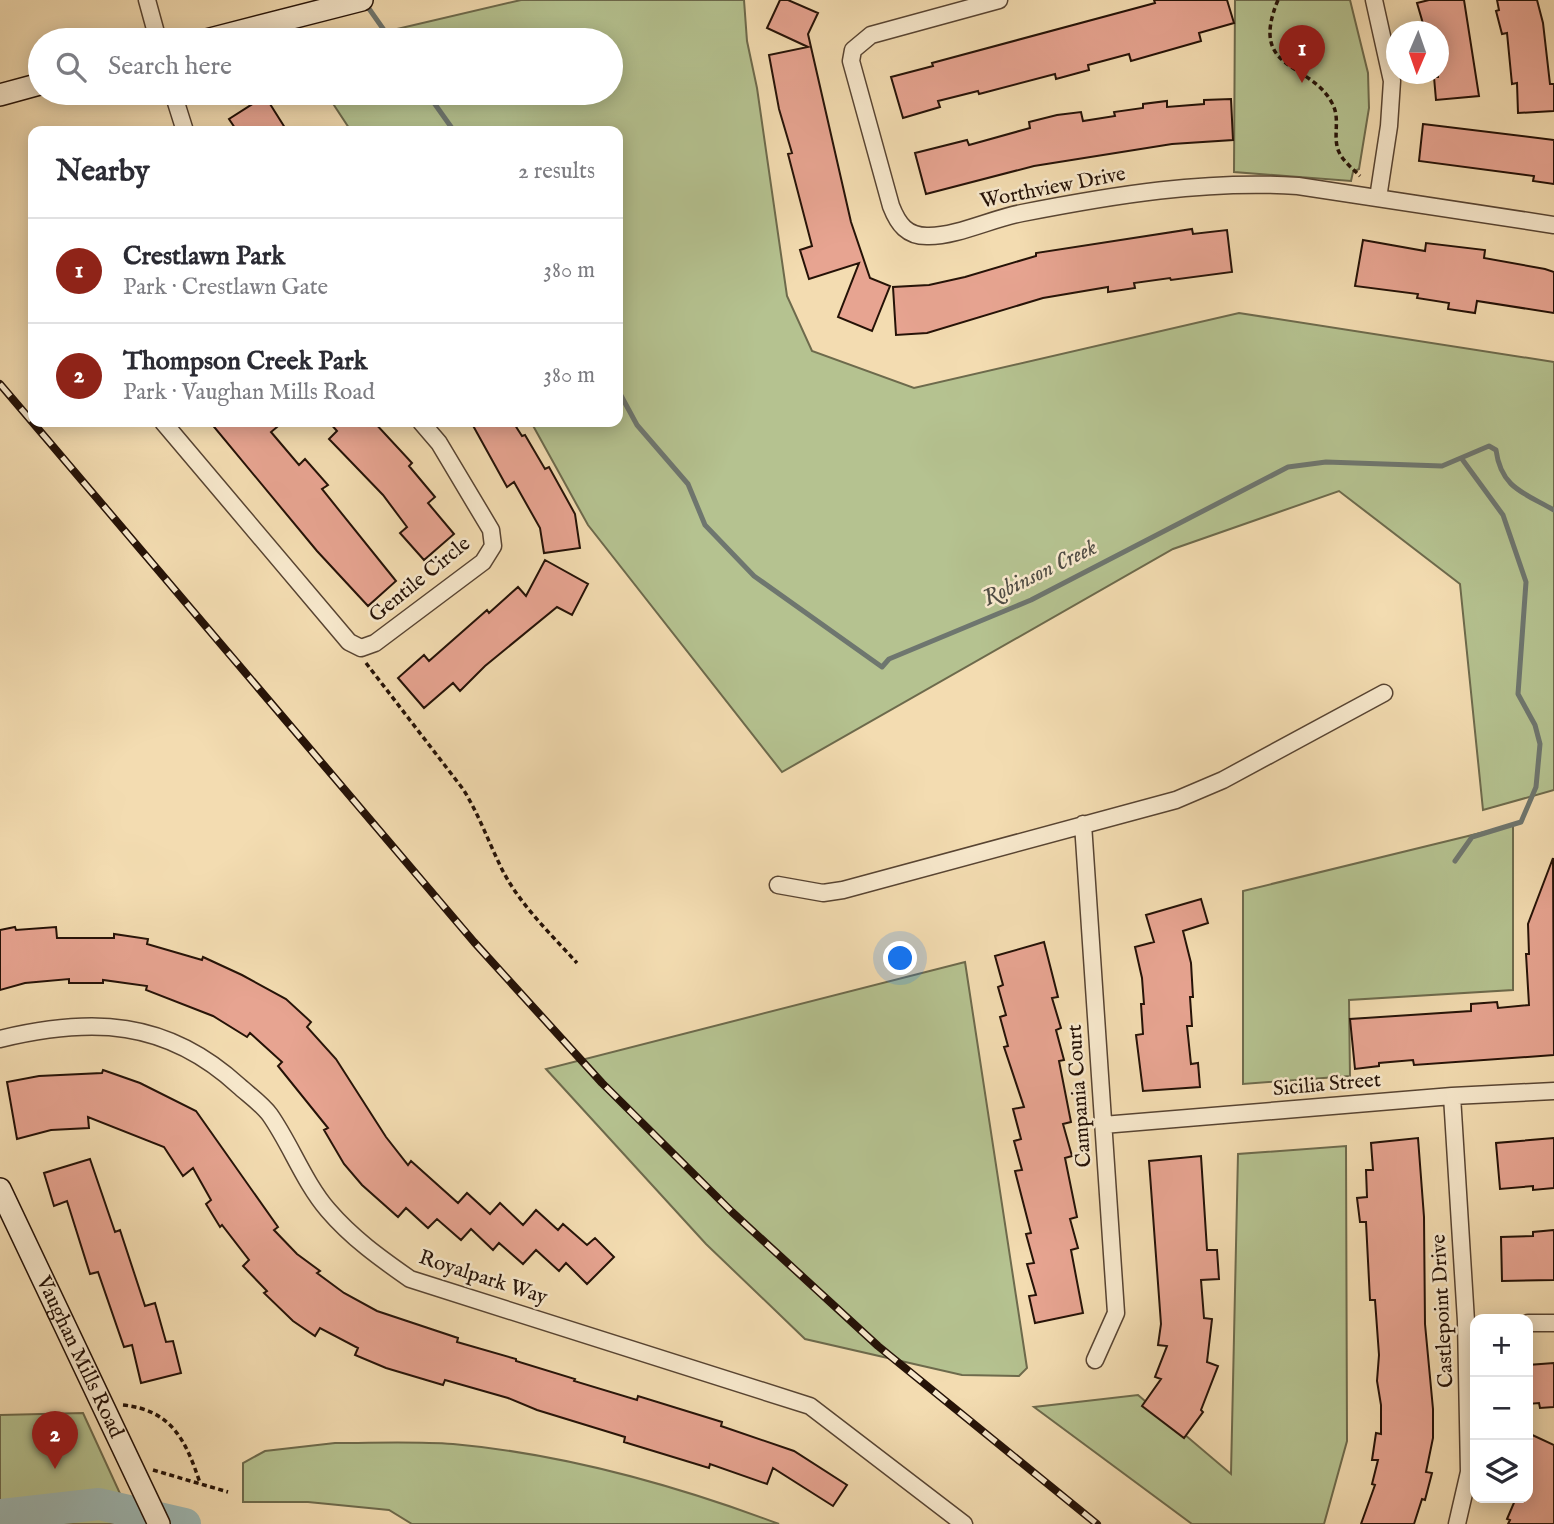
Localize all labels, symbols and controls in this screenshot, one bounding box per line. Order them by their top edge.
north arrow [1386,21,1449,84]
pin: 1 [1279,25,1325,83]
search box [28,28,623,105]
icon: search [52,48,90,86]
text: Search here [108,50,232,83]
text: Nearby [56,153,149,191]
text: 2 results [518,157,595,186]
street label: Worthview Drive [978,161,1128,215]
text: Crestlawn Park [123,240,285,273]
text: 1 [75,256,83,285]
text: 380 m [543,256,595,285]
text: Park · Crestlawn Gate [123,273,328,302]
text: Thompson Creek Park [123,345,368,378]
text: 2 [74,361,84,390]
text: 380 m [543,361,595,390]
text: Park · Vaughan Mills Road [123,378,375,407]
street label: Gentile Circle [364,531,476,629]
water label: Robinson Creek [978,533,1102,613]
your location [883,941,917,975]
street label: Campania Court [1062,1024,1098,1168]
street label: Sicilia Street [1272,1067,1382,1103]
street label: Castlepoint Drive [1425,1233,1461,1389]
street label: Royalpark Way [415,1244,551,1312]
street label: Vaughan Mills Road [29,1271,130,1443]
map controls [1470,1314,1533,1503]
button: + [1470,1314,1533,1377]
button: − [1470,1377,1533,1440]
pin: 2 [32,1411,78,1469]
button: layers [1470,1440,1533,1503]

